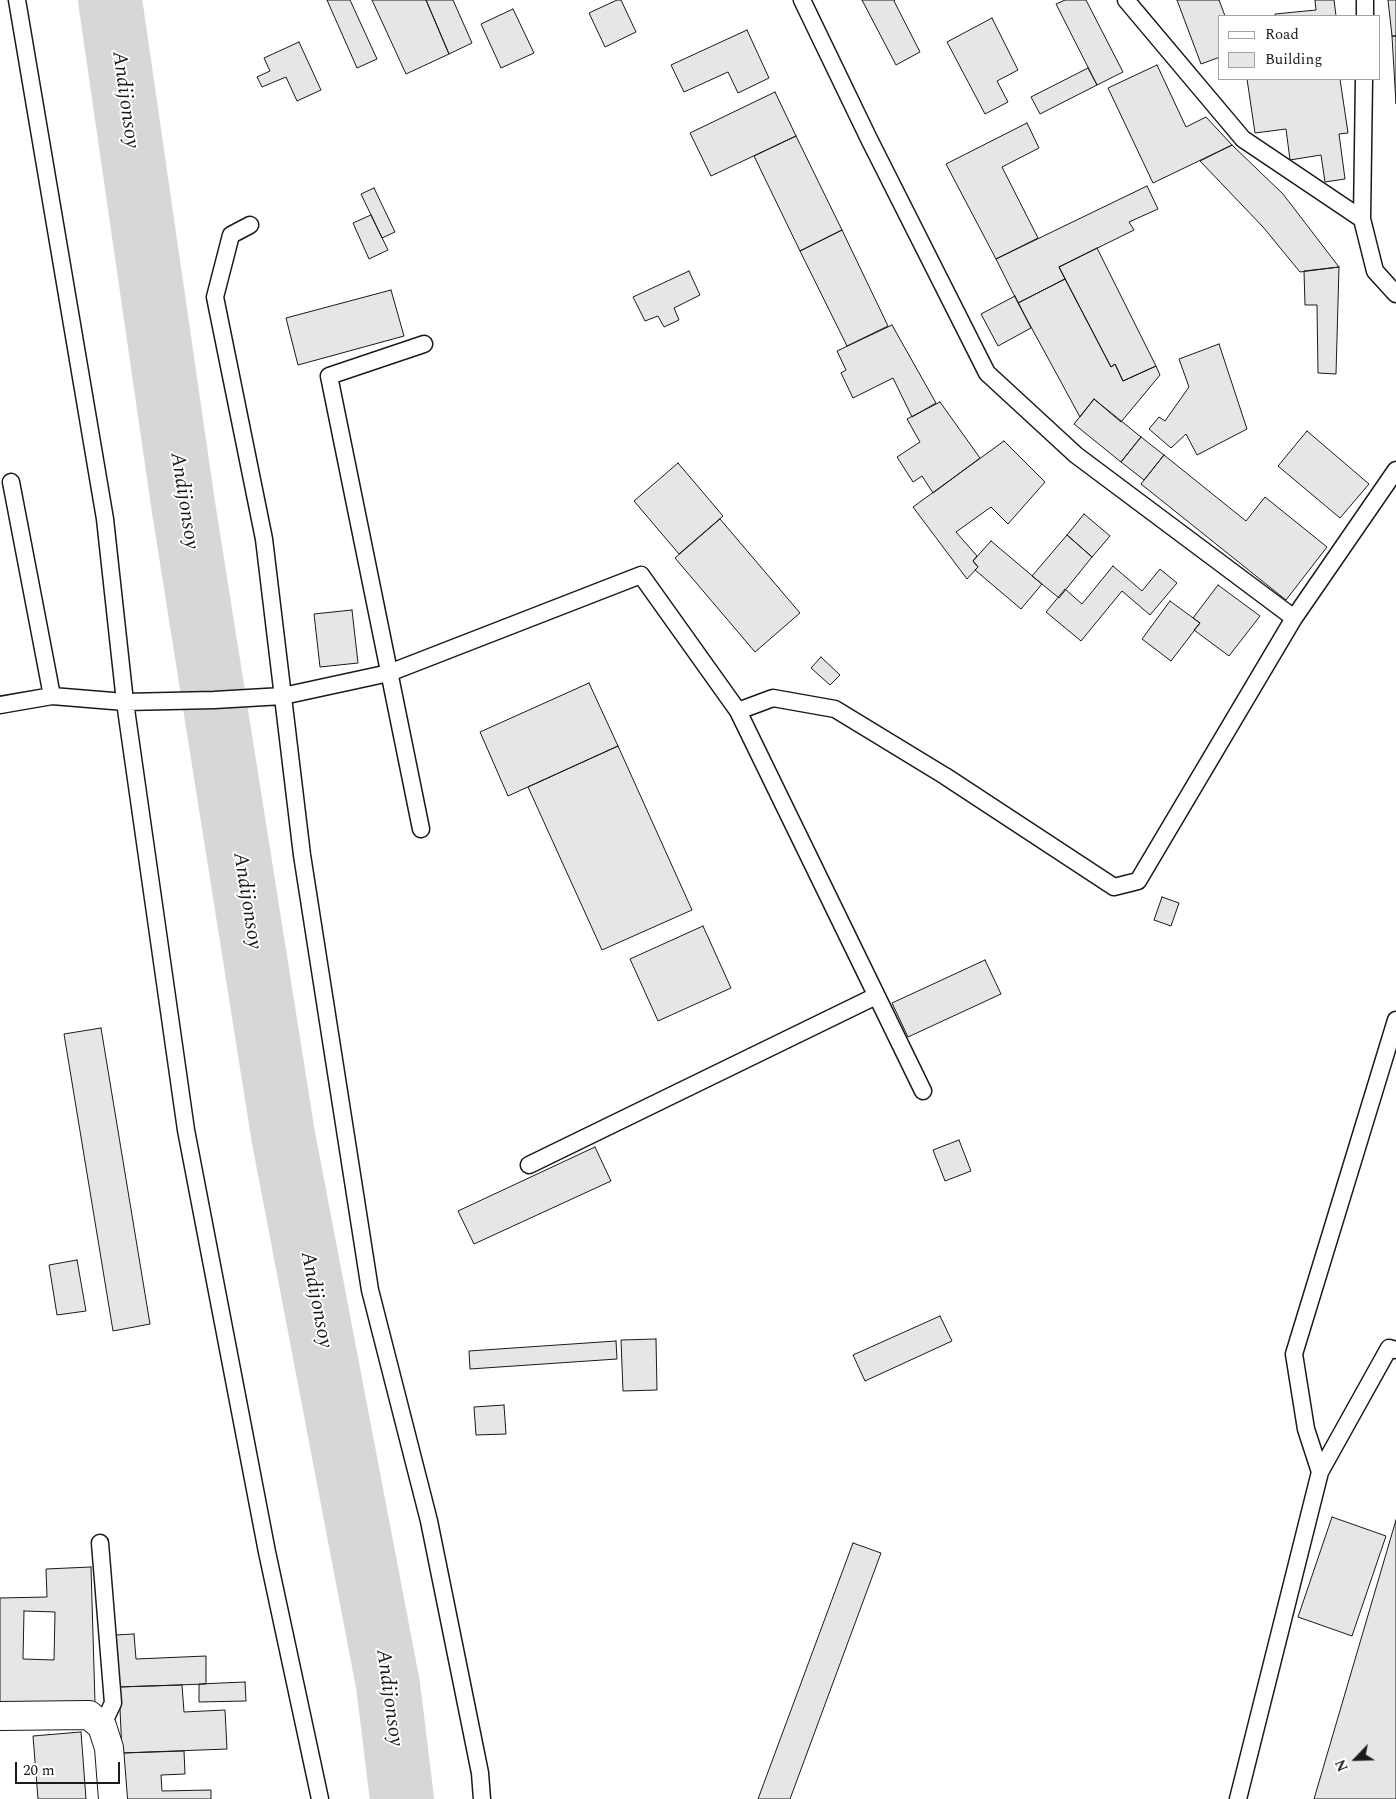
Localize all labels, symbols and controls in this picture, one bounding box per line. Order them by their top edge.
legend [1218,15,1381,80]
text: Road [1265,23,1299,46]
text: Building [1265,48,1322,71]
water label: Andijonsoy [105,50,143,150]
water label: Andijonsoy [163,451,203,551]
water label: Andijonsoy [226,851,266,951]
water label: Andijonsoy [293,1250,337,1350]
water label: Andijonsoy [369,1648,407,1748]
north arrow [1331,1734,1381,1784]
scale bar [18,1752,122,1784]
text: N [1330,1756,1354,1775]
text: 20 m [23,1759,55,1782]

